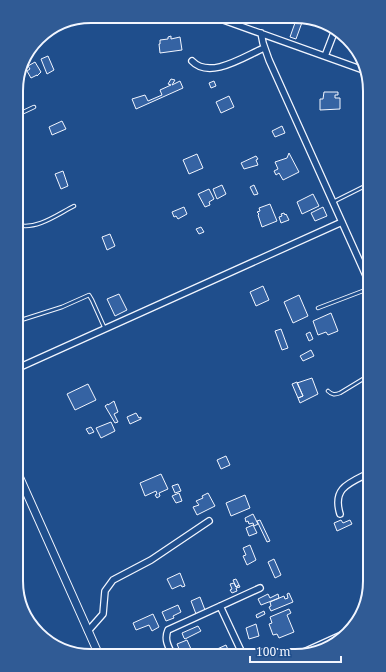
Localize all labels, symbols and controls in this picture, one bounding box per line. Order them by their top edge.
scale bar [250,638,341,664]
text: 100 m [256,643,291,660]

